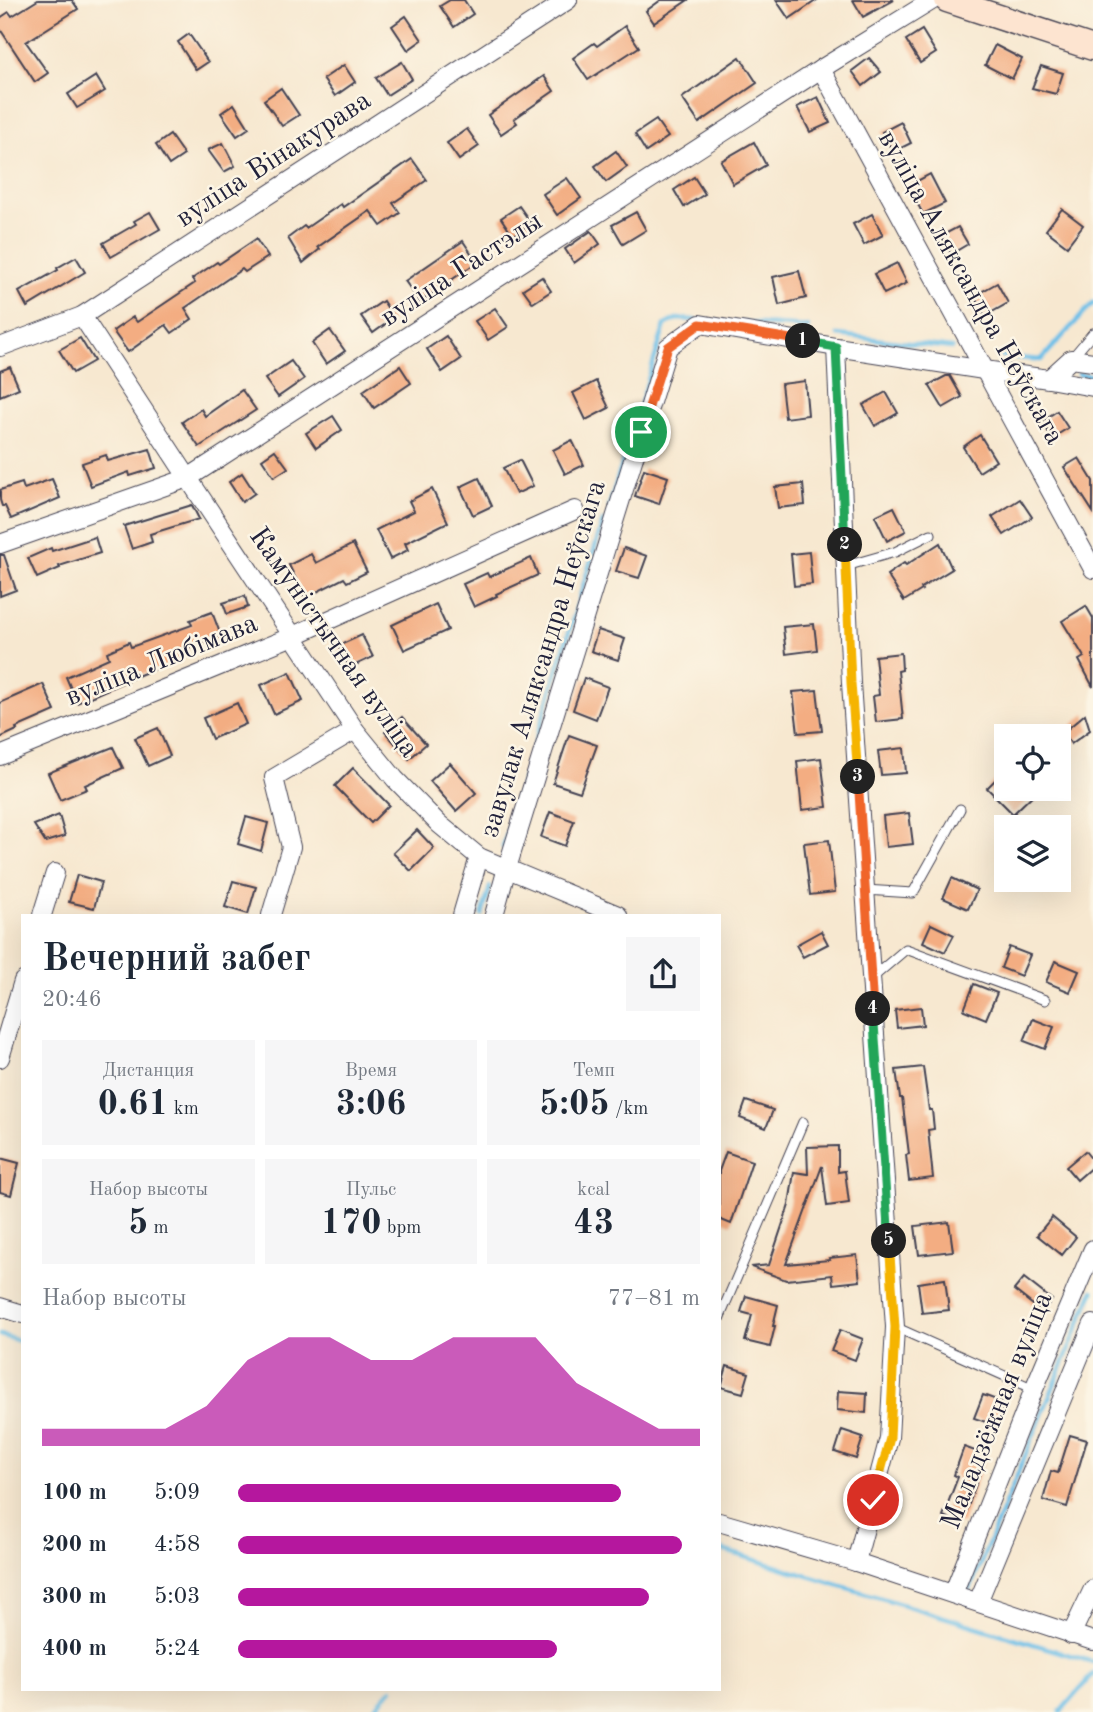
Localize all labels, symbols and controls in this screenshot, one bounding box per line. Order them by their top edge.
street label: вуліца Вінакурава [172,87,377,233]
street label: вуліца Аляксандра Неўскага [872,126,1068,450]
street label: вуліца Гастэлы [376,207,548,333]
pin: 1 [786,324,820,358]
text: 1 [797,331,808,350]
pin [611,402,671,462]
icon: arrive [622,413,660,451]
street label: завулак Аляксандра Неўскага [476,477,612,841]
street label: Камуністычная вуліца [243,523,423,763]
pin: 2 [828,528,862,562]
text: 2 [839,535,850,554]
street label: вуліца Любімава [62,610,262,712]
map controls [994,724,1071,892]
button: locate [994,724,1071,801]
pin: 3 [840,760,876,794]
text: 3 [852,767,863,786]
button: layers [994,815,1071,892]
button: share [626,937,700,1011]
text: Вечерний забег [42,941,311,979]
text: 20:46 [42,988,102,1011]
pin: 4 [856,992,890,1026]
text: 4 [867,999,878,1018]
text: Дистанция [102,1062,194,1081]
text: Время [345,1062,397,1081]
text: Темп [572,1062,615,1081]
text: 0.61 [98,1087,169,1122]
text: 3:06 [336,1087,406,1122]
text: 5:05 [539,1087,610,1122]
text: km [169,1100,199,1119]
text: /km [610,1100,648,1119]
text: Набор высоты [89,1181,208,1200]
text: Пульс [346,1181,396,1200]
text: kcal [577,1181,610,1200]
text: 5 [128,1206,148,1241]
text: 170 [321,1206,381,1241]
text: 43 [573,1206,614,1241]
text: m [148,1219,169,1238]
text: bpm [381,1219,421,1238]
pin: 5 [872,1224,906,1258]
text: 5 [883,1231,894,1250]
text: Набор высоты [42,1287,186,1310]
text: 77–81 m [608,1287,700,1310]
street label: Маладзёжная вуліца [938,1288,1058,1534]
pin [843,1470,903,1530]
text: 100 m [42,1481,107,1504]
text: 5:09 [154,1481,200,1504]
icon: check [854,1481,892,1519]
text: 200 m [42,1533,107,1556]
text: 4:58 [154,1533,200,1556]
text: 300 m [42,1585,107,1608]
text: 5:03 [154,1585,200,1608]
text: 400 m [42,1637,107,1660]
text: 5:24 [154,1637,200,1660]

